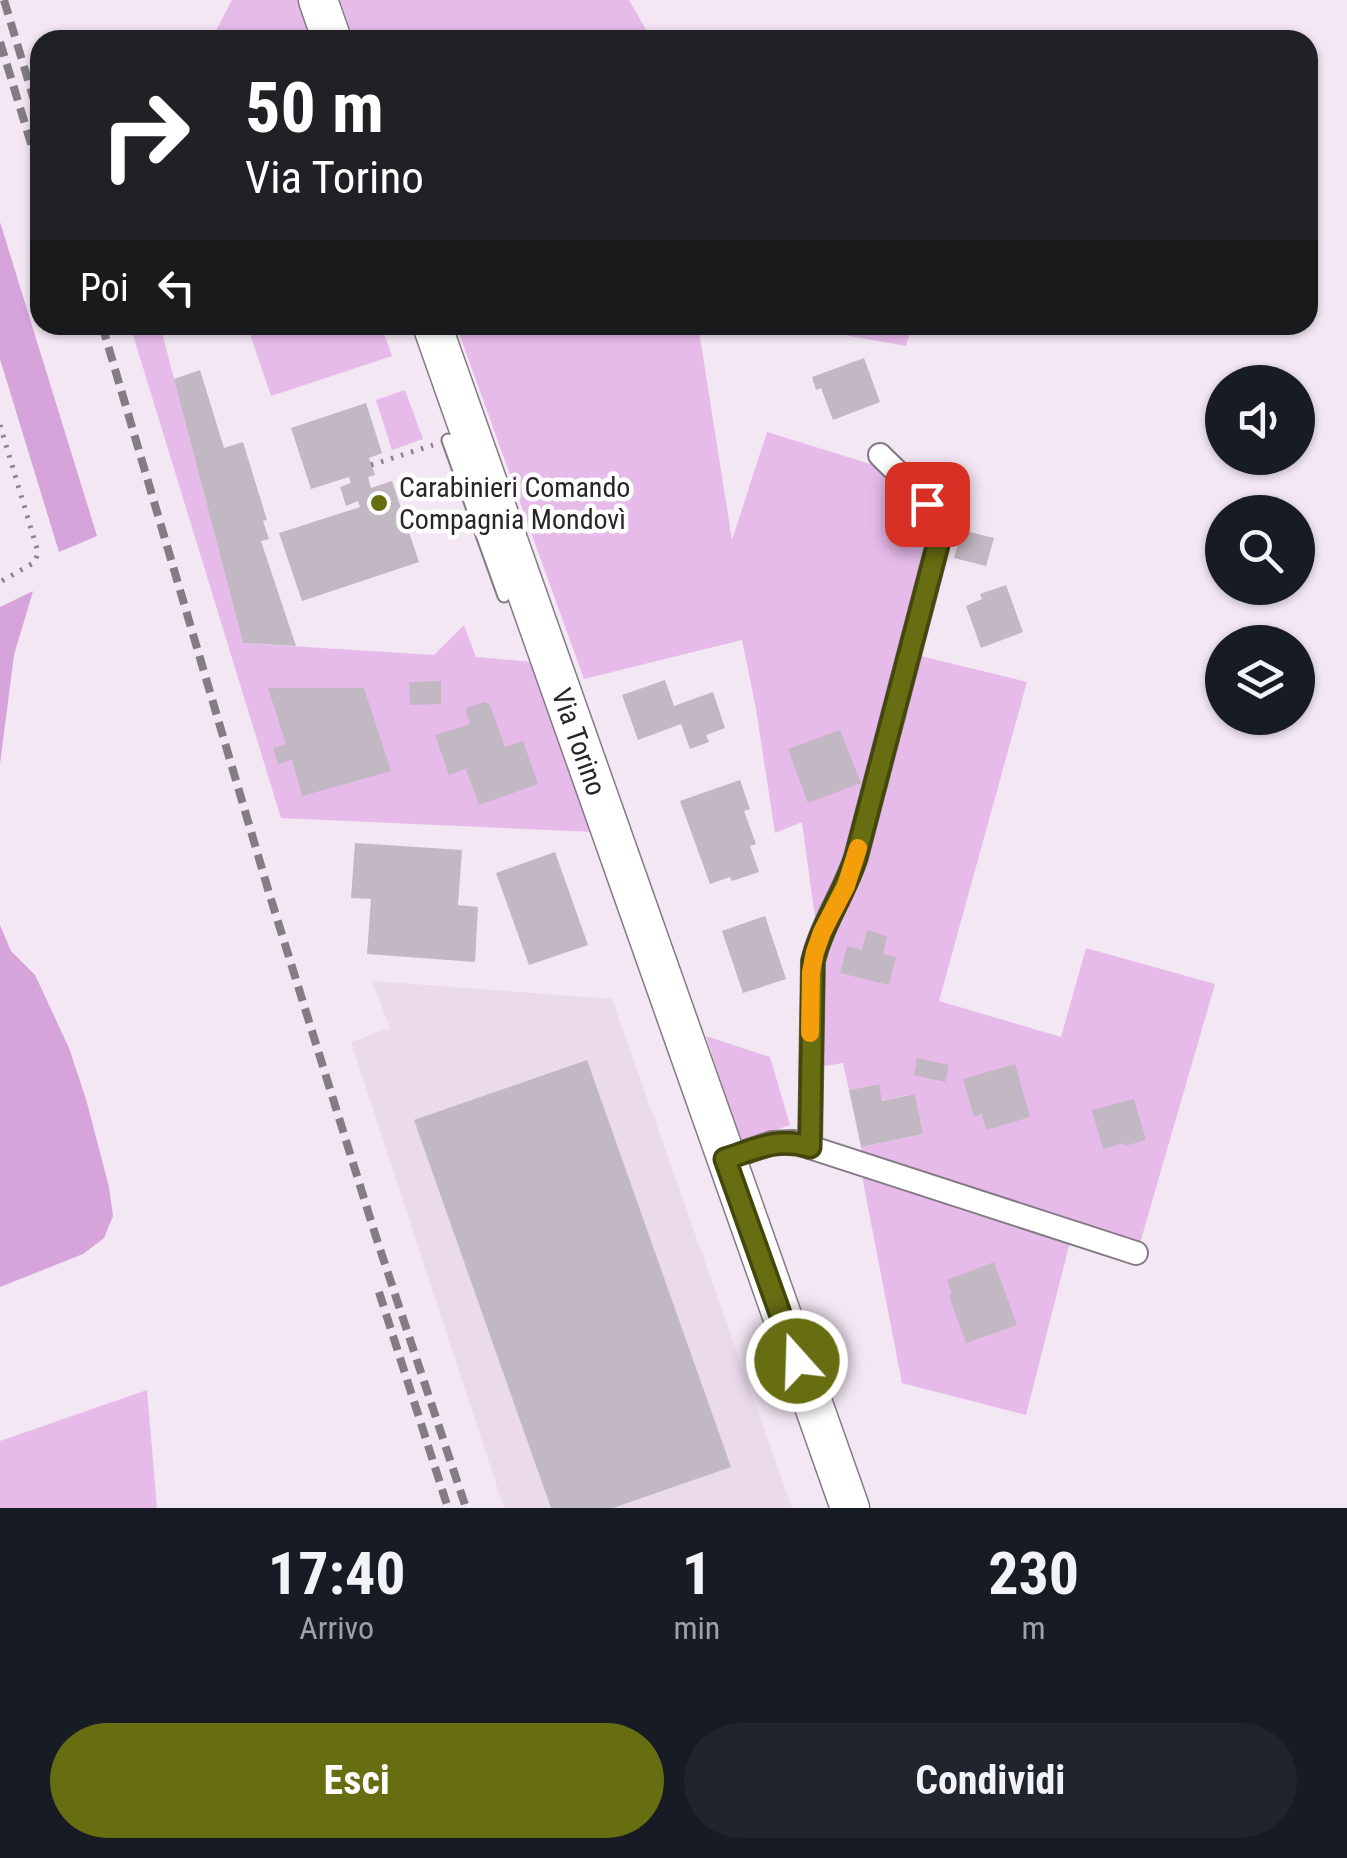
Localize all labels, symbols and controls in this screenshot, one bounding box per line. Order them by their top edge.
text: 50 m [245,67,384,149]
icon: right [80,70,210,200]
text: Via Torino [245,151,424,204]
icon: left [149,260,204,315]
text: Poi [80,266,129,310]
map controls [1205,365,1315,735]
button: sound [1205,365,1315,475]
pin [885,462,970,547]
place label: Carabinieri Comando Compagnia Mondovì [399,471,630,536]
icon: arrive [900,477,955,532]
marker: Carabinieri Comando Compagnia Mondovì [368,492,390,514]
button: search [1205,495,1315,605]
button: layers [1205,625,1315,735]
street label: Via Torino [545,684,613,800]
position arrow [745,1309,849,1413]
text: 17:40 [268,1538,406,1609]
text: 1 [682,1538,712,1609]
text: 230 [988,1538,1079,1609]
text: Arrivo [299,1609,374,1647]
text: min [673,1609,720,1647]
text: m [1022,1609,1046,1647]
button: Esci [50,1723,664,1838]
button: Condividi [684,1723,1297,1838]

